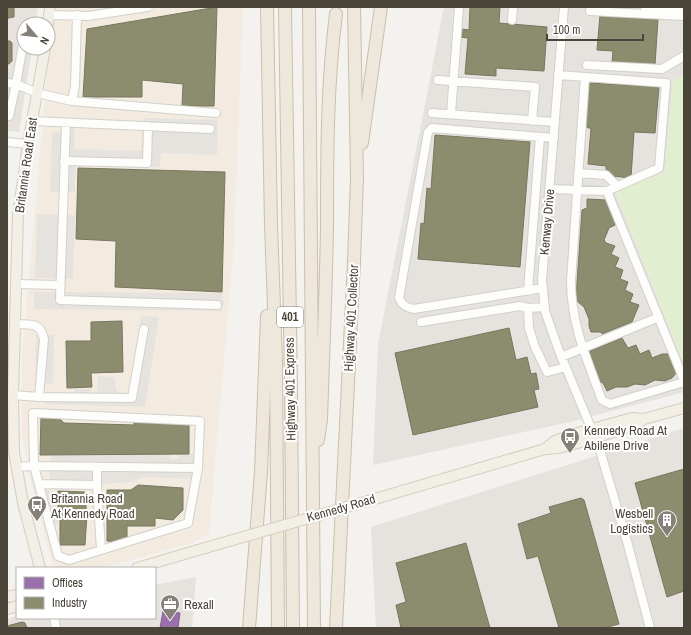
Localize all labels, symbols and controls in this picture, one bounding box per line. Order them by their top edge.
north arrow [16,16,56,56]
scale bar [547,16,643,42]
text: 100 m [553,22,580,38]
text: N [37,35,53,47]
street label: Britannia Road East [11,116,41,214]
street label: Kenway Drive [536,188,558,256]
street label: Highway 401 Collector [340,264,362,372]
road number: 401 [277,307,303,327]
street label: Highway 401 Express [281,337,299,441]
place label: Kennedy Road At Abilene Drive [583,422,667,454]
bus stop icon: Kennedy Road At Abilene Drive [559,426,581,454]
place label: Britannia Road At Kennedy Road [50,490,135,522]
street label: Kennedy Road [305,490,377,526]
bus stop icon: Britannia Road At Kennedy Road [26,494,48,522]
place label: Wesbell Logistics [610,505,653,537]
building icon: Wesbell Logistics [656,509,678,537]
legend [16,567,156,619]
text: Offices [52,575,83,591]
office icon: Rexall [159,593,181,621]
text: Industry [52,595,87,611]
place label: Rexall [184,596,214,613]

